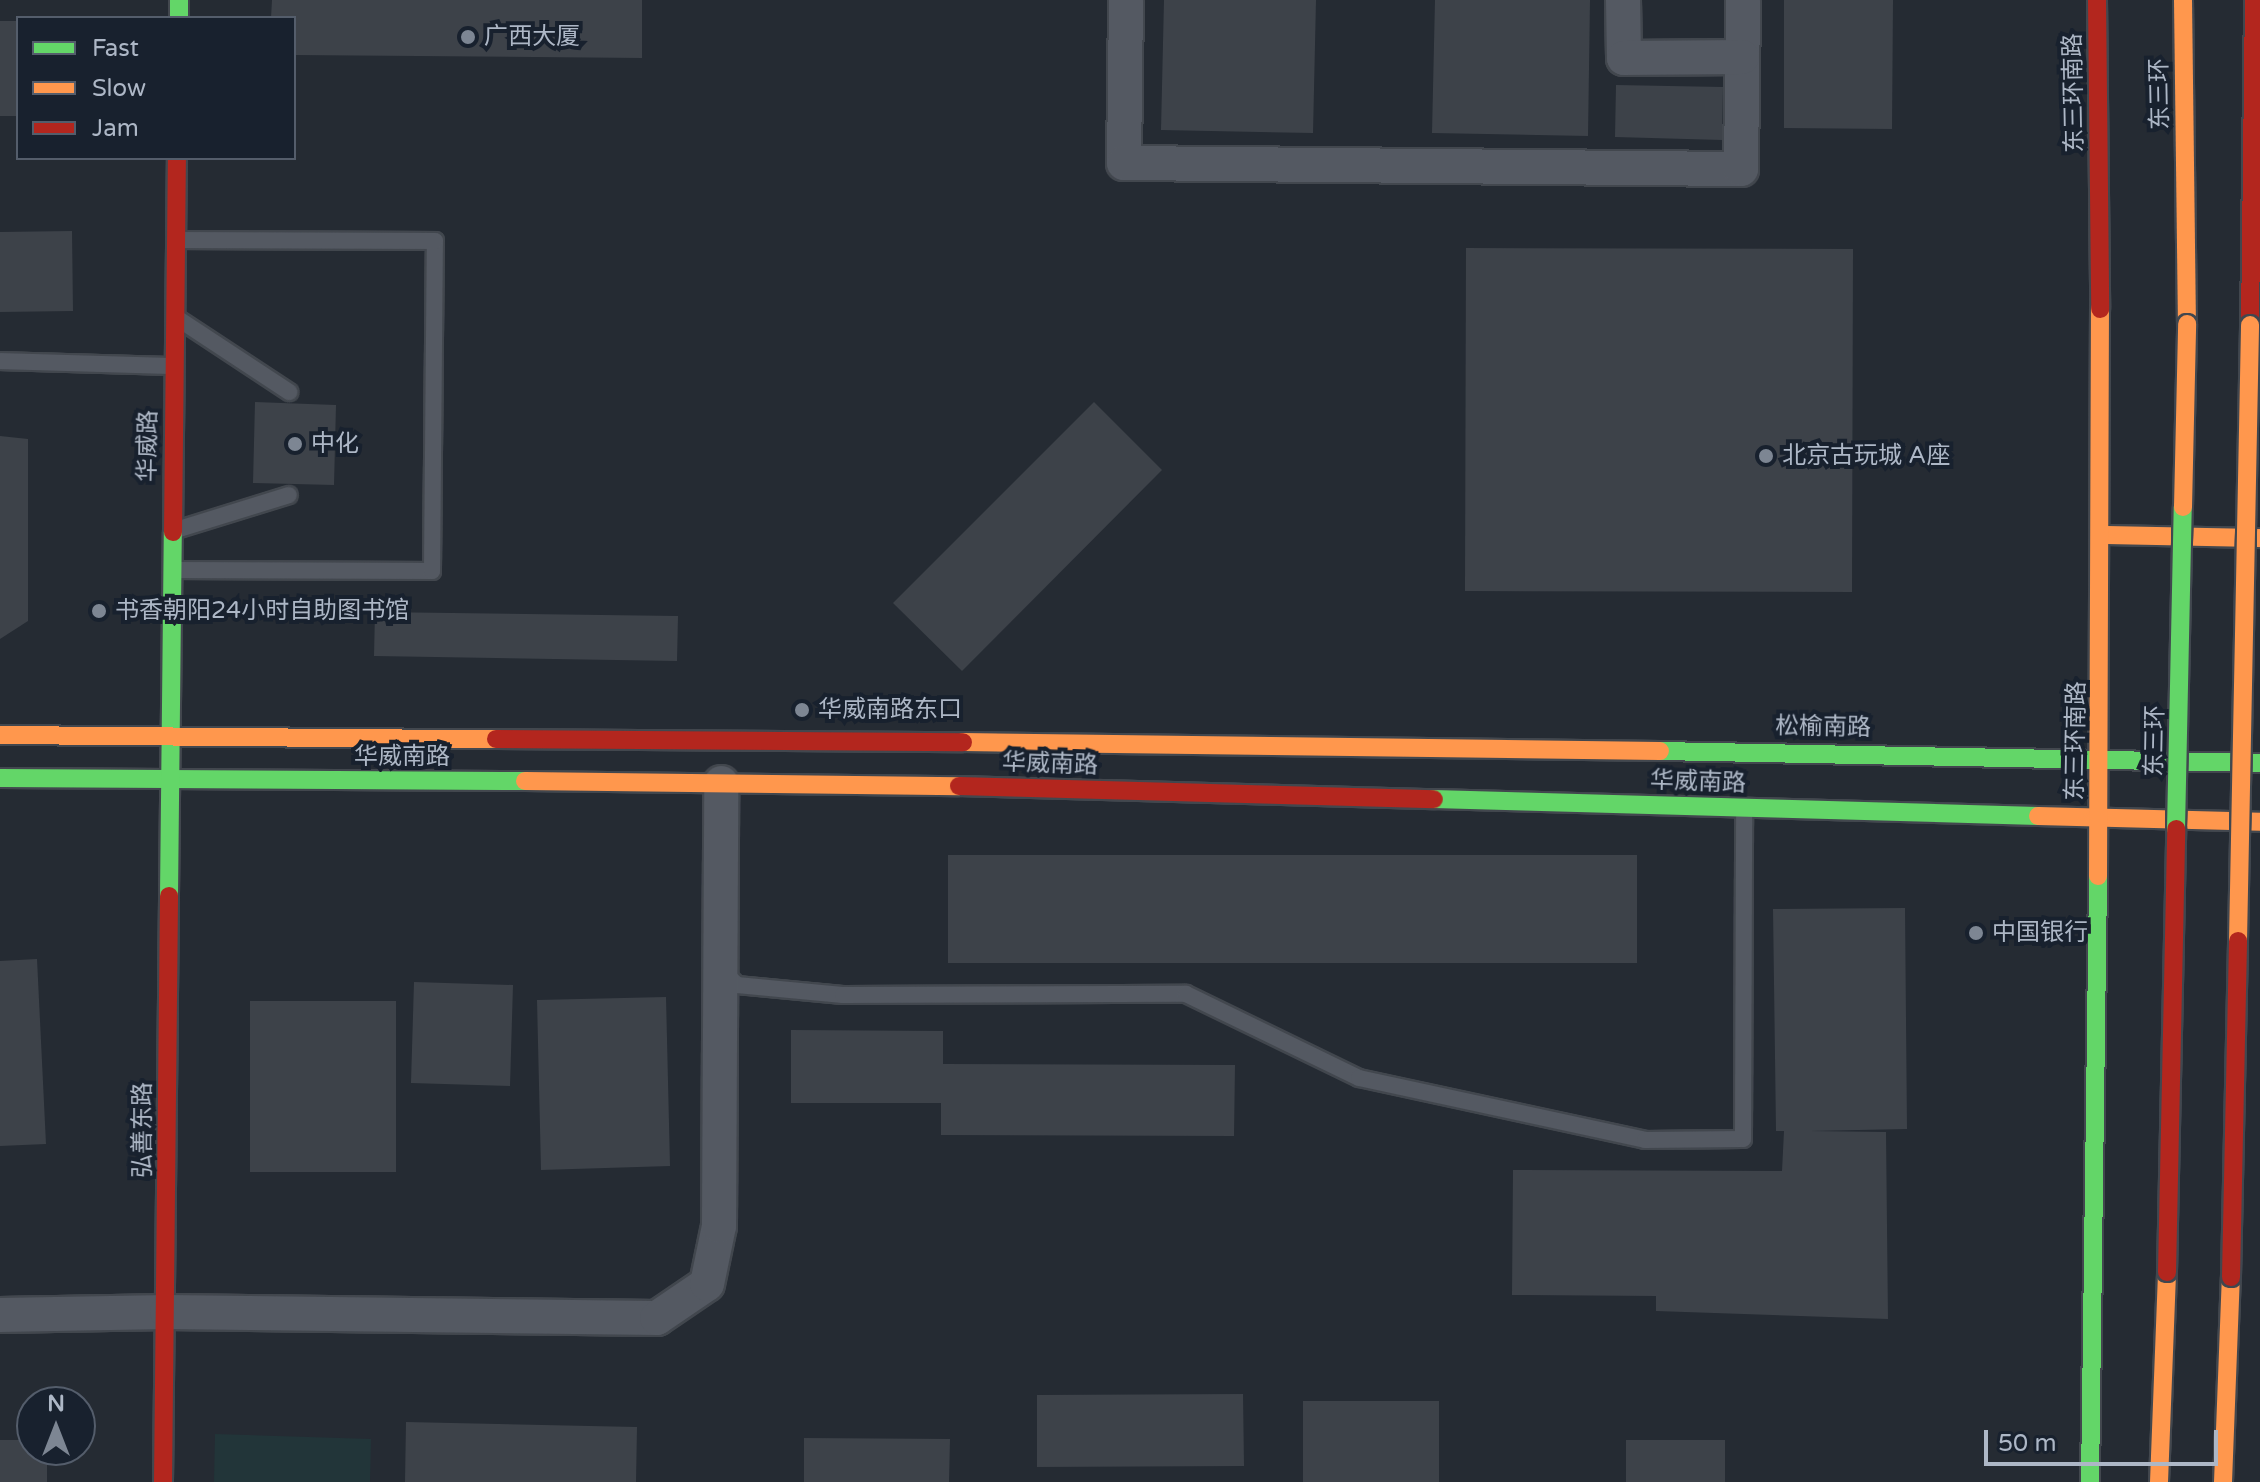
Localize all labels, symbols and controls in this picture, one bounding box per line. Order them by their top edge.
legend [16,16,296,160]
place label: 广西大厦 [484,23,580,51]
marker: 广西大厦 [459,28,477,46]
street label: 东三环南路 [2059,33,2089,153]
text: Fast [92,34,139,63]
street label: 东三环 [2145,58,2175,130]
text: Slow [92,74,146,103]
text: Jam [92,114,139,143]
street label: 华威路 [133,410,163,482]
place label: 中化 [311,430,359,458]
marker: 中化 [286,435,304,453]
place label: 北京古玩城 A座 [1782,442,1950,470]
marker: 北京古玩城 A座 [1757,447,1775,465]
place label: 书香朝阳24小时自助图书馆 [115,597,409,625]
marker: 书香朝阳24小时自助图书馆 [90,602,108,620]
street label: 东三环南路 [2061,681,2091,801]
place label: 华威南路东口 [818,696,962,724]
marker: 华威南路东口 [793,701,811,719]
street label: 东三环 [2140,705,2170,777]
street label: 松榆南路 [1775,712,1871,742]
street label: 华威南路 [354,743,450,771]
street label: 华威南路 [1002,748,1098,780]
street label: 华威南路 [1650,766,1746,798]
place label: 中国银行 [1992,919,2088,947]
marker: 中国银行 [1967,924,1985,942]
street label: 弘善东路 [129,1082,157,1178]
north arrow [16,1386,96,1466]
text: N [47,1391,65,1417]
scale bar [1988,1414,2222,1464]
text: 50 m [1998,1429,2056,1458]

